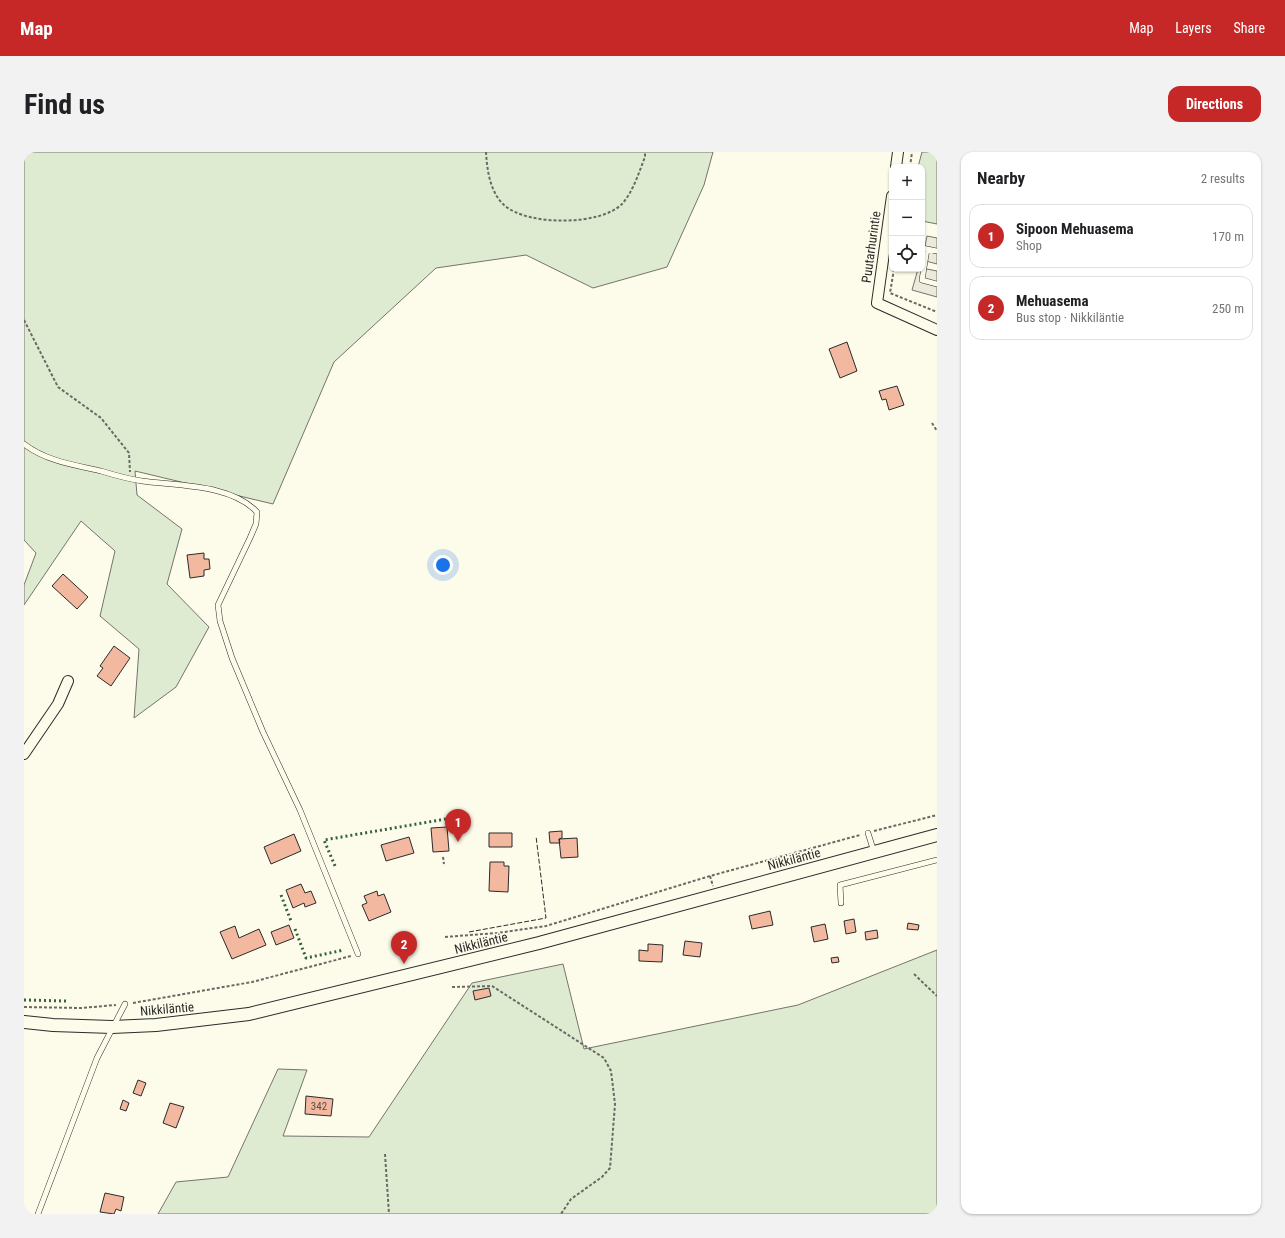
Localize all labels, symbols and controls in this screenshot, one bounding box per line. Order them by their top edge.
text: Map [20,17,53,40]
text: Map [1129,20,1153,36]
text: Layers [1175,20,1212,36]
text: Share [1234,20,1265,36]
button: Directions [1168,86,1261,122]
text: Find us [24,88,105,121]
map controls [889,164,925,272]
button: + [889,164,925,200]
text: Nearby [977,168,1025,188]
text: 2 results [1201,171,1245,186]
button: − [889,200,925,236]
street label: Puutarhurintie [859,210,883,284]
text: Sipoon Mehuasema [1016,220,1134,238]
text: 1 [988,229,994,244]
text: 170 m [1212,229,1244,244]
button: locate [889,236,925,272]
text: Shop [1016,238,1042,253]
text: Mehuasema [1016,292,1089,310]
text: 2 [988,301,994,316]
text: 250 m [1212,301,1244,316]
text: Bus stop · Nikkiläntie [1016,310,1124,325]
your location [433,555,453,575]
pin: 1 [445,809,471,842]
street label: Nikkiläntie [766,845,822,873]
street label: Nikkiläntie [453,929,509,957]
pin: 2 [391,931,417,964]
street label: Nikkiläntie [139,999,195,1019]
house number: 342 [311,1100,327,1113]

